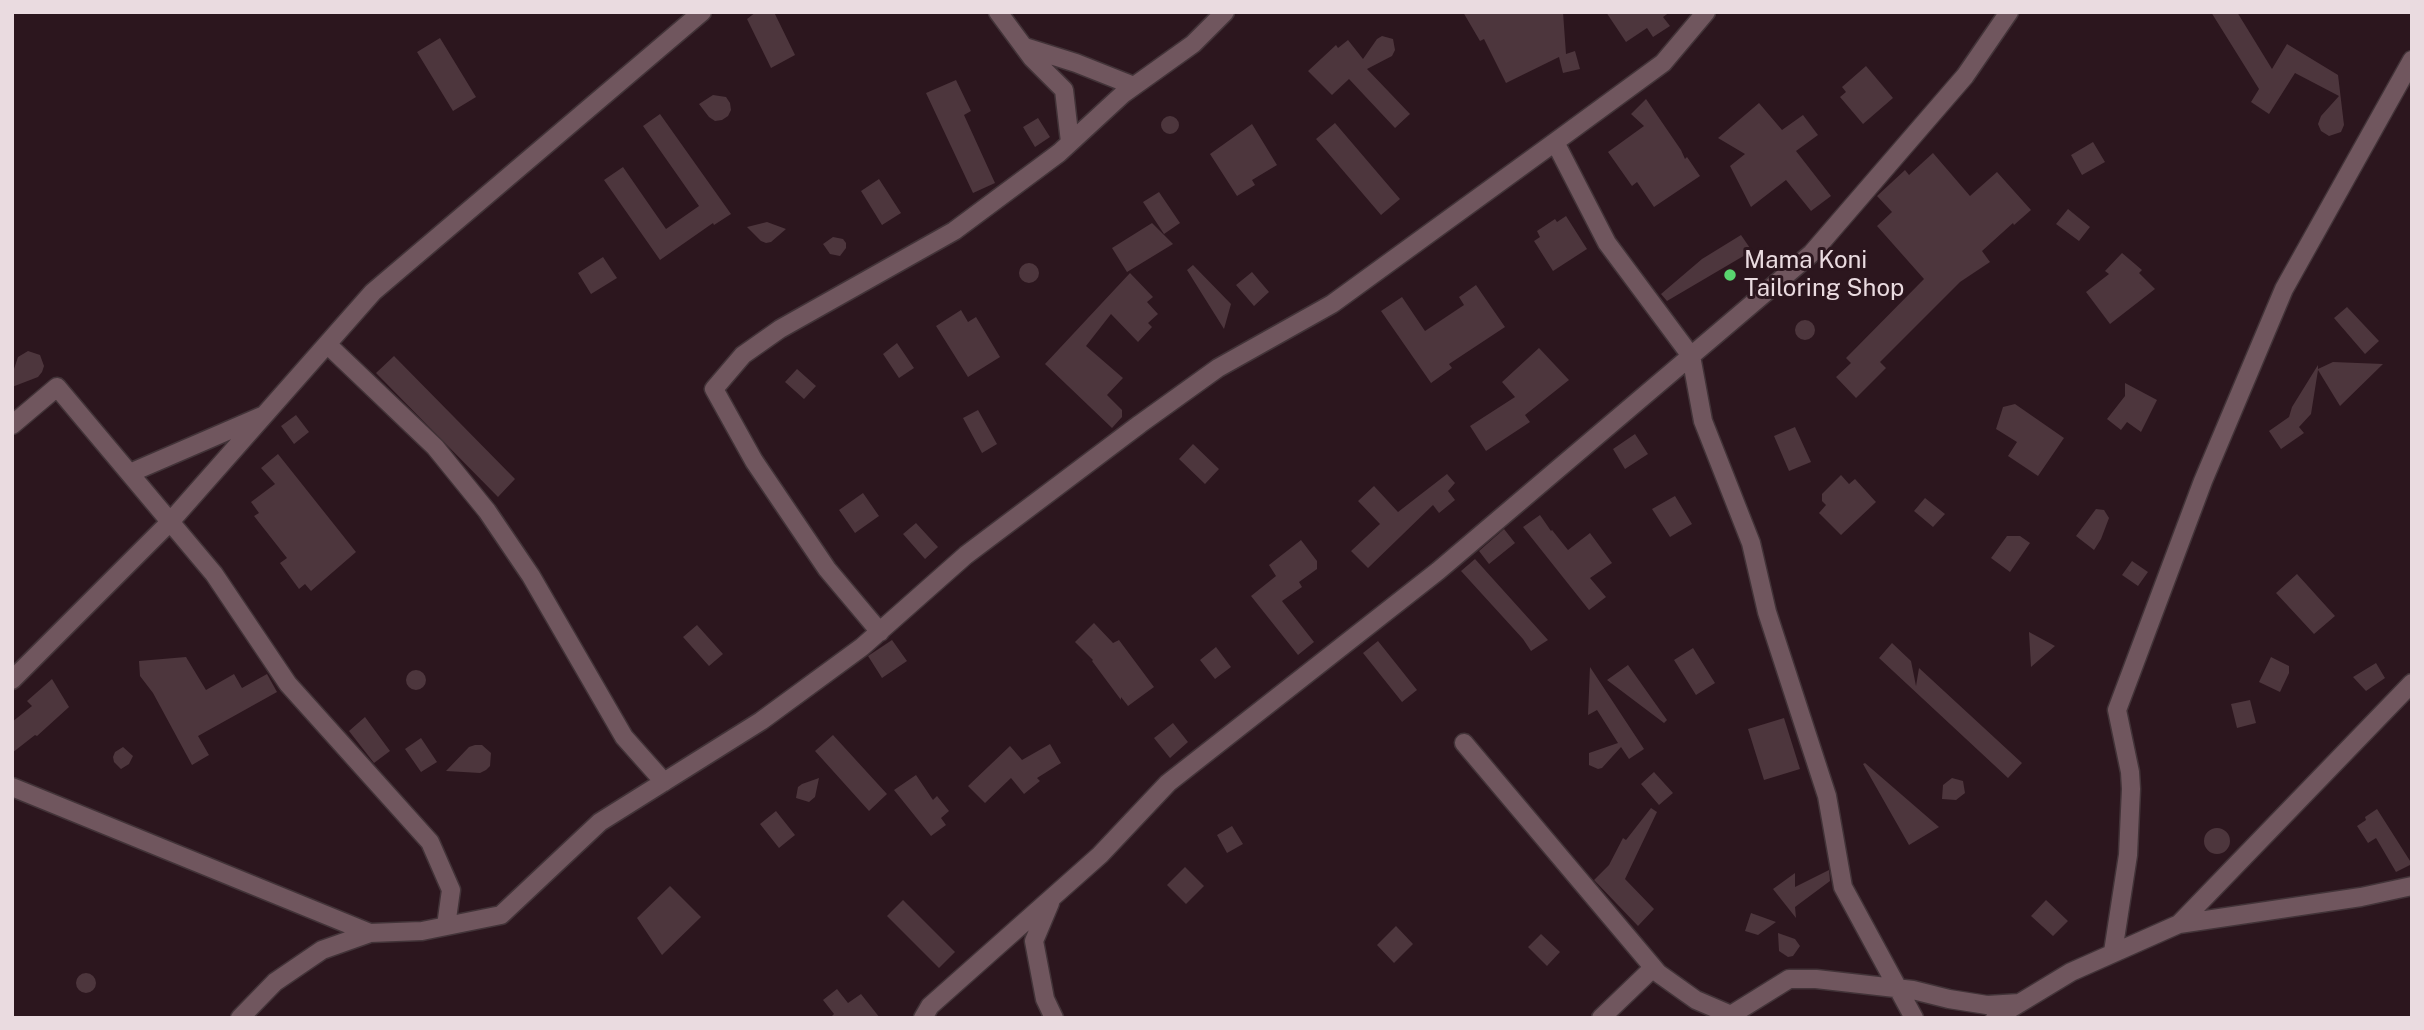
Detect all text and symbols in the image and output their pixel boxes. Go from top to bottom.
place label: Mama Koni Tailoring Shop [1744,247,1904,303]
marker: Mama Koni Tailoring Shop [1722,267,1738,283]

